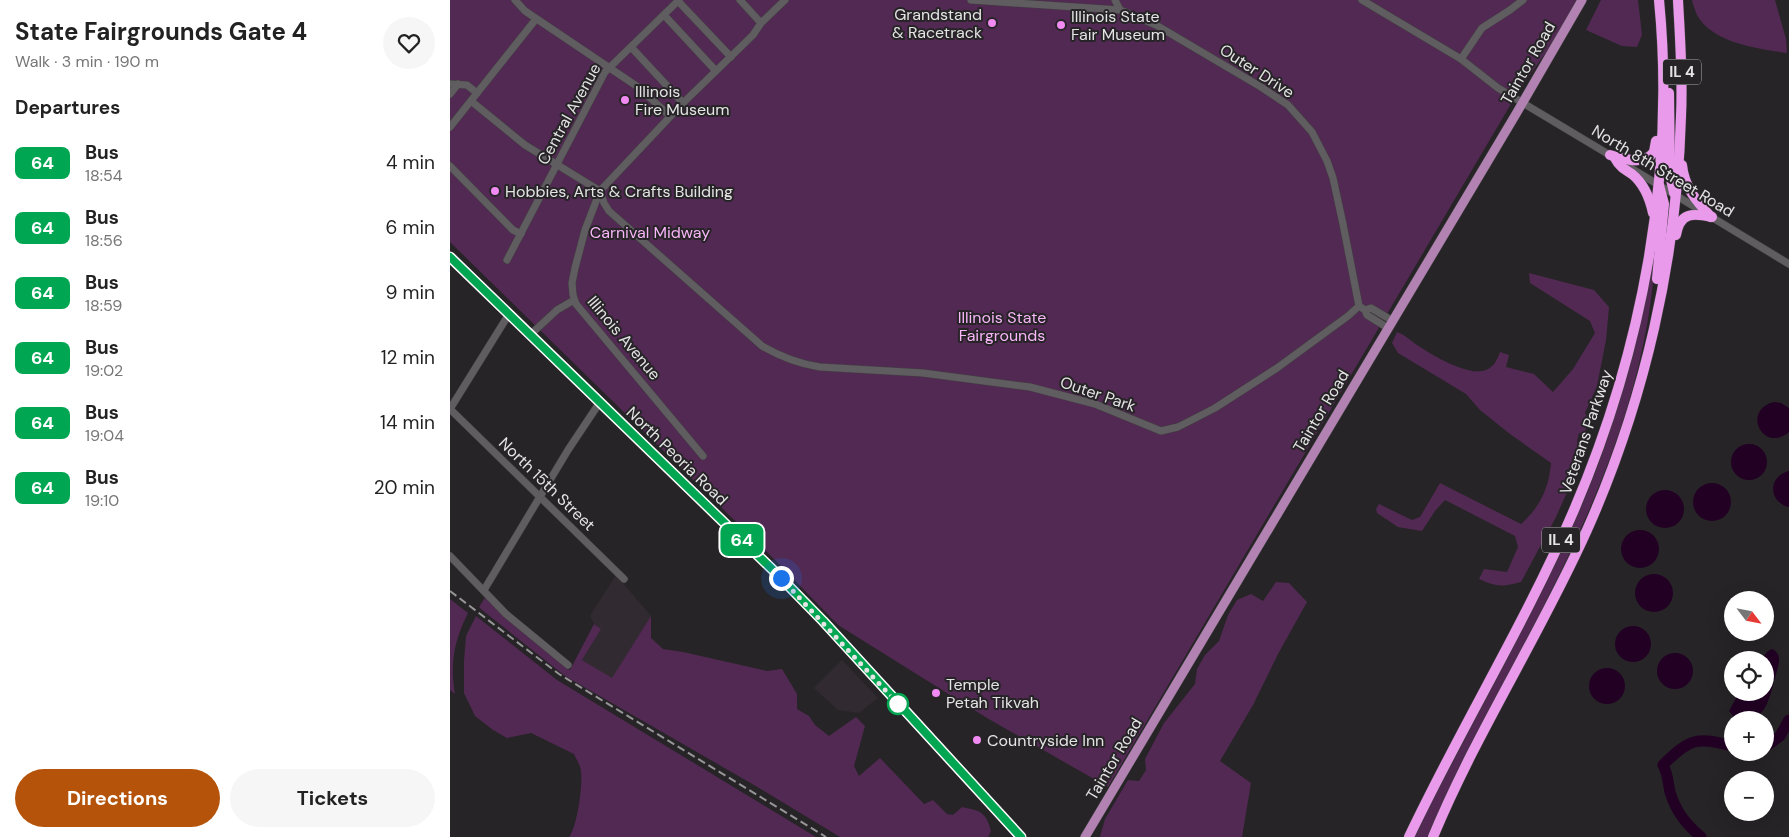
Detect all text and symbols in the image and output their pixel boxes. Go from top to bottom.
place label: Grandstand & Racetrack [892,4,982,43]
place label: Illinois State Fair Museum [1071,6,1165,45]
text: State Fairgrounds Gate 4 [15,16,307,47]
button: heart [383,17,435,69]
marker: Grandstand & Racetrack [986,17,998,29]
street label: Taintor Road [1496,18,1560,108]
marker: Illinois State Fair Museum [1055,19,1067,31]
street label: Outer Drive [1216,39,1298,103]
text: Walk · 3 min · 190 m [15,51,159,72]
street label: Central Avenue [532,60,606,168]
road number: IL 4 [1663,60,1701,84]
place label: Illinois Fire Museum [635,81,730,120]
marker: Illinois Fire Museum [619,94,631,106]
text: Departures [15,95,120,120]
street label: North 8th Street Road [1588,120,1738,222]
text: Bus [85,140,119,165]
text: 4 min [386,150,435,175]
text: 64 [31,151,54,175]
text: 18:54 [85,165,122,186]
place label: Hobbies, Arts & Crafts Building [505,181,733,202]
marker: Hobbies, Arts & Crafts Building [489,185,501,197]
text: Bus [85,205,119,230]
text: 6 min [386,215,435,240]
text: 64 [31,216,54,240]
park label: Carnival Midway [590,222,710,243]
text: 18:56 [85,230,123,251]
text: Bus [85,270,119,295]
text: 9 min [386,280,435,305]
text: 64 [31,281,54,305]
street label: Illinois Avenue [583,291,665,385]
text: 18:59 [85,295,122,316]
park label: Illinois State Fairgrounds [958,307,1046,346]
text: Bus [85,335,119,360]
text: 12 min [381,345,435,370]
text: 64 [31,346,54,370]
text: 19:02 [85,360,123,381]
street label: Taintor Road [1288,366,1354,456]
street label: Veterans Parkway [1555,367,1617,497]
street label: Outer Park [1057,371,1139,417]
text: Bus [85,400,119,425]
street label: North Peoria Road [622,402,732,510]
text: 14 min [380,410,435,435]
text: 64 [31,411,54,435]
text: 19:04 [85,425,124,446]
street label: North 15th Street [494,433,600,535]
text: Bus [85,465,119,490]
text: 20 min [374,475,435,500]
text: 64 [31,476,54,500]
text: 19:10 [85,490,119,511]
line badge: 64 [720,524,764,556]
text: 64 [730,528,754,552]
road number: IL 4 [1542,528,1580,552]
your location [769,566,794,591]
north arrow [1724,591,1774,641]
map controls [1724,591,1774,821]
button: locate [1724,651,1774,701]
place label: Temple Petah Tikvah [946,674,1039,713]
marker: Temple Petah Tikvah [930,687,942,699]
unlabelled marker [887,693,909,715]
button: + [1724,711,1774,761]
street label: Taintor Road [1081,714,1147,804]
place label: Countryside Inn [987,730,1104,751]
marker: Countryside Inn [971,734,983,746]
button: Directions [15,769,220,827]
button: Tickets [230,769,435,827]
button: − [1724,771,1774,821]

